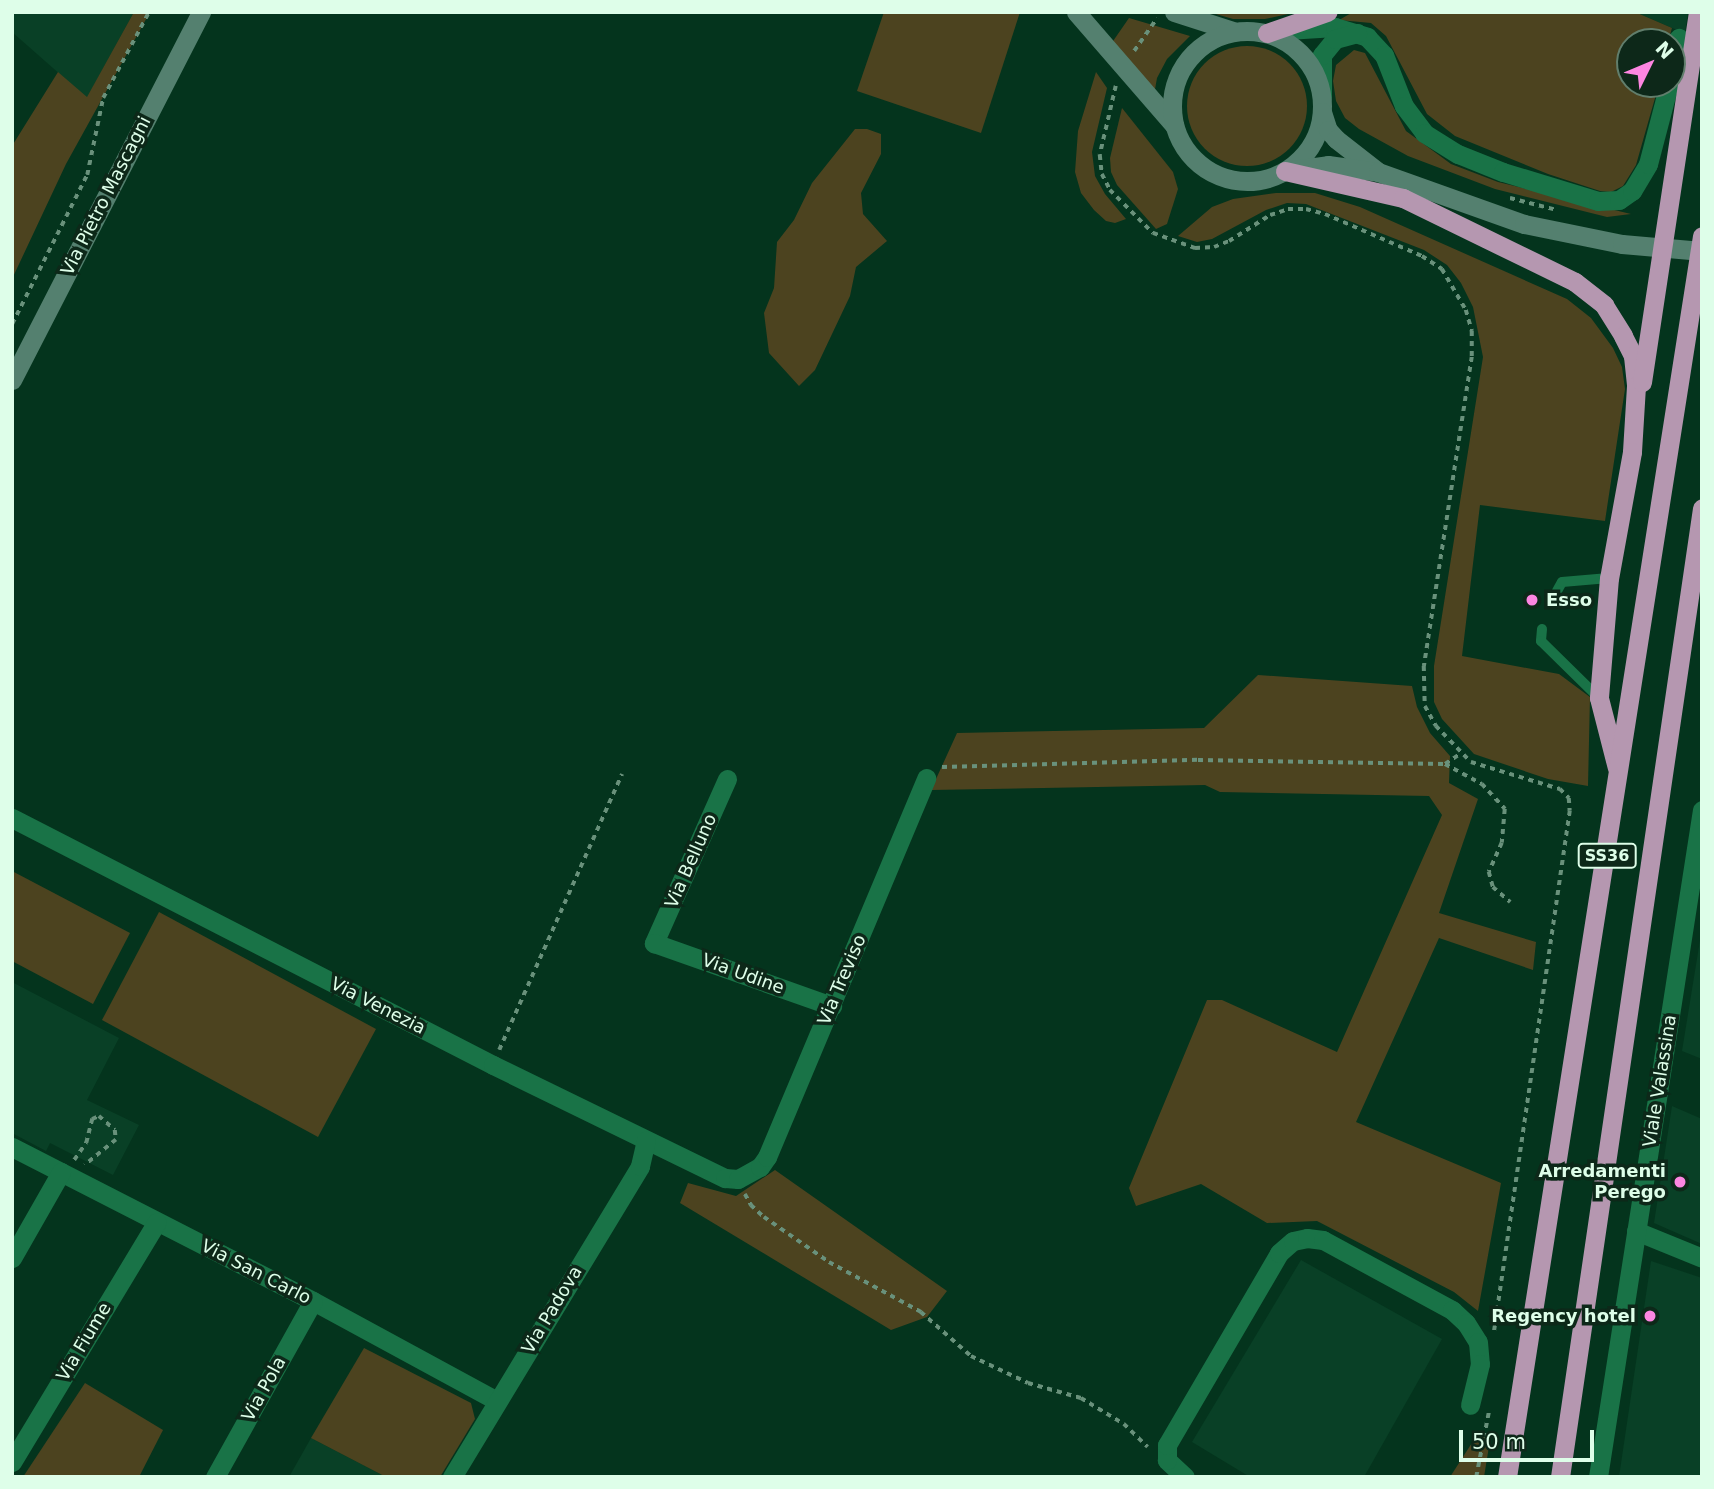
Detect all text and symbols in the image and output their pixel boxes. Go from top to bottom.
north arrow [1616,28,1686,98]
text: N [1651,37,1678,63]
street label: Via Pietro Mascagni [56,113,156,279]
place label: Esso [1546,589,1592,611]
marker: Esso [1524,592,1540,608]
street label: Via Belluno [661,811,721,911]
road number: SS36 [1577,844,1637,869]
street label: Via Treviso [813,932,871,1028]
street label: Via Udine [699,949,787,999]
street label: Via Venezia [327,973,429,1039]
street label: Viale Valassina [1639,1013,1681,1149]
place label: Arredamenti Perego [1539,1161,1666,1204]
marker: Arredamenti Perego [1672,1174,1688,1190]
street label: Via San Carlo [198,1235,314,1309]
street label: Via Padova [517,1262,587,1358]
street label: Via Fiume [52,1299,116,1385]
place label: Regency hotel [1491,1305,1636,1327]
marker: Regency hotel [1642,1308,1658,1324]
street label: Via Pola [237,1353,291,1425]
scale bar [1462,1416,1597,1460]
text: 50 m [1472,1430,1526,1454]

